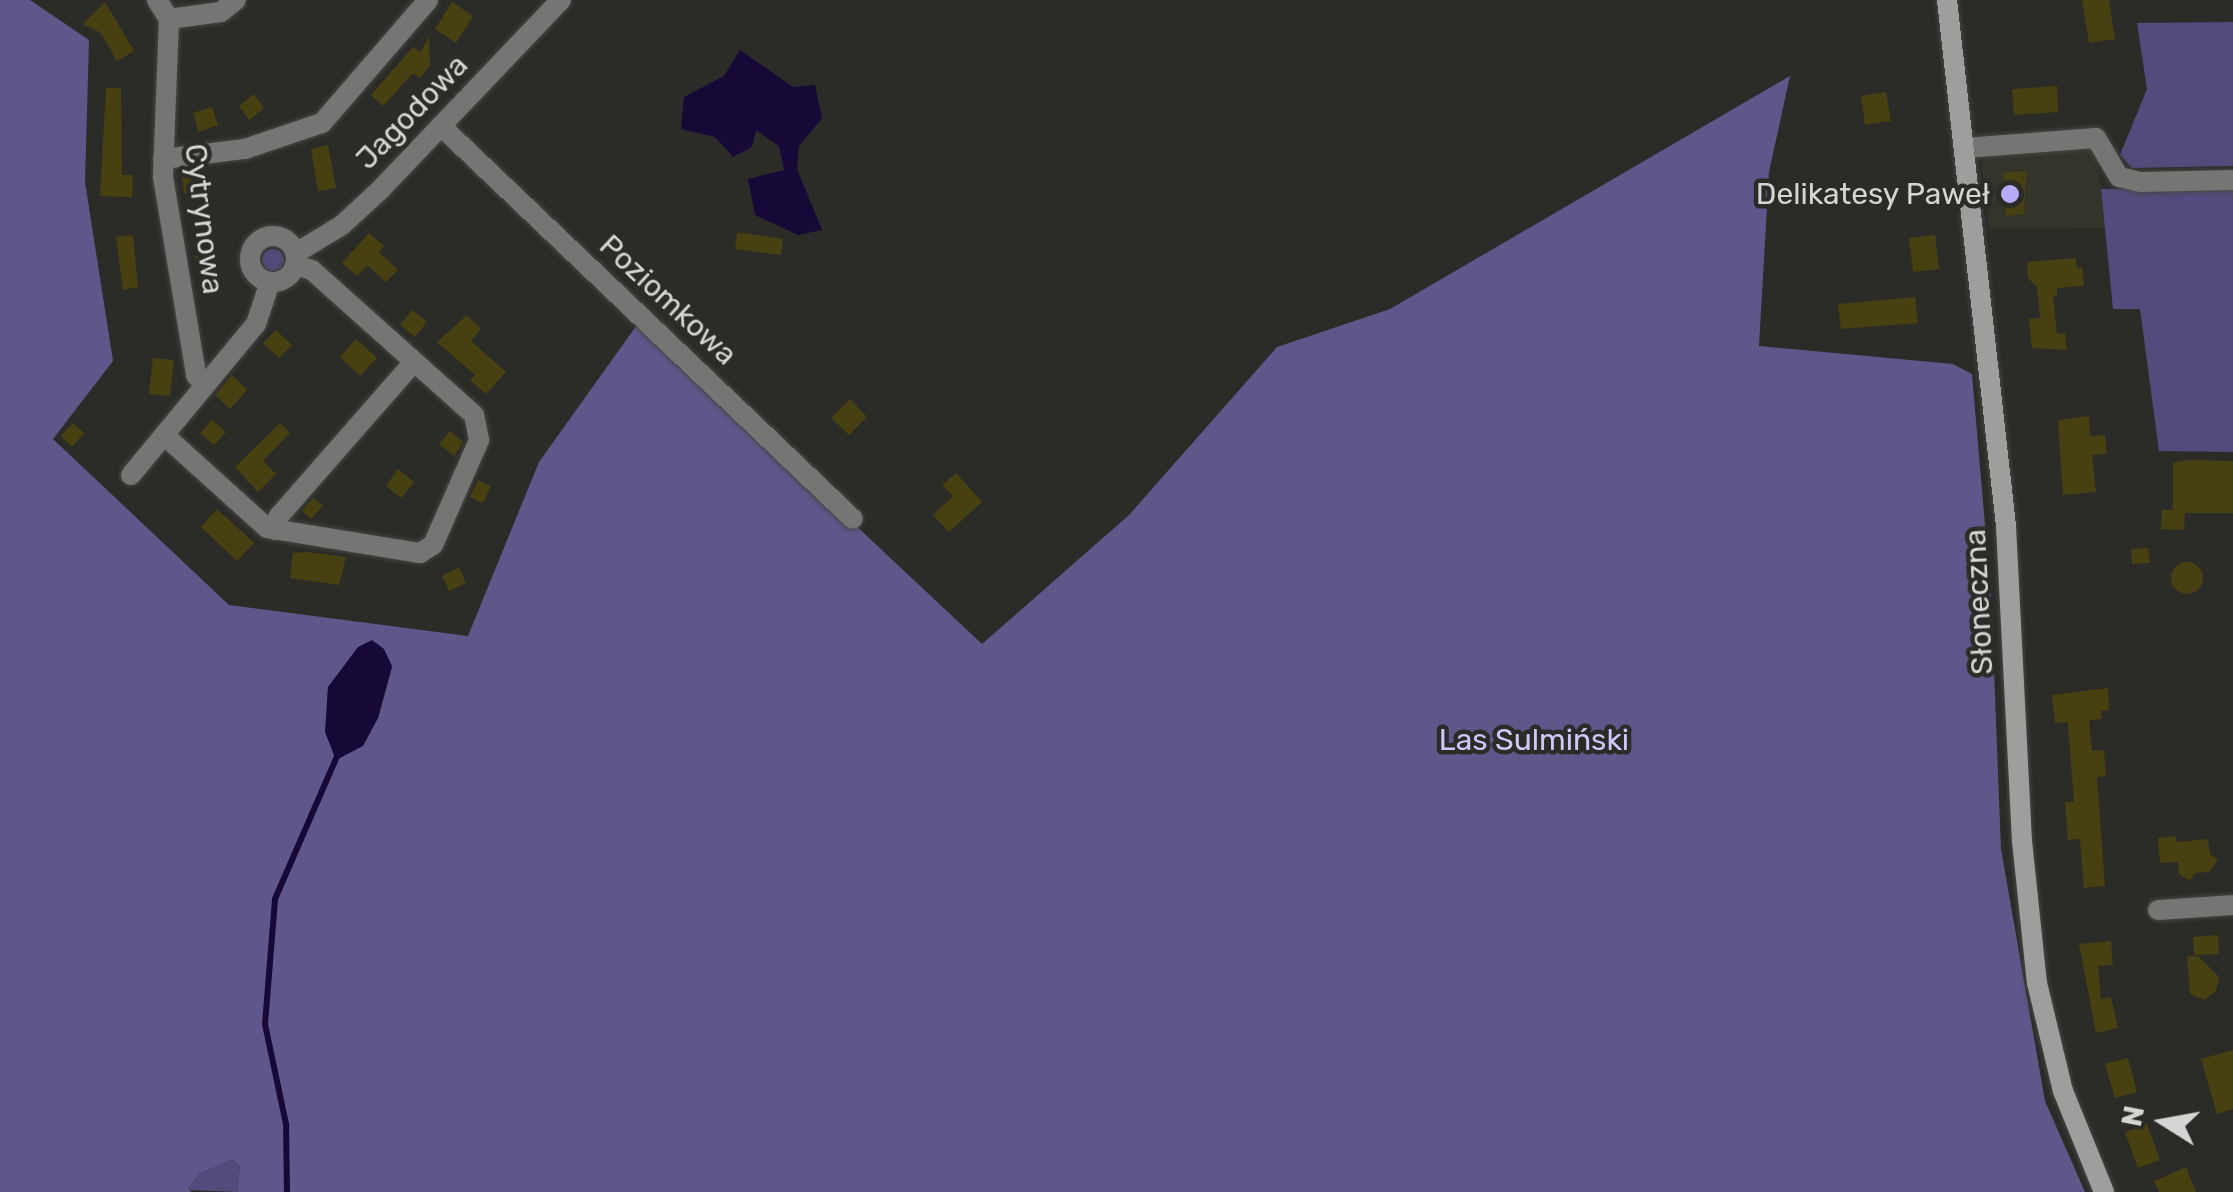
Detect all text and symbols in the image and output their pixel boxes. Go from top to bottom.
street label: Jagodowa [349,47,475,177]
street label: Cytrynowa [177,142,231,296]
place label: Delikatesy Paweł [1755,176,1990,212]
marker: Delikatesy Paweł [1999,183,2021,205]
street label: Poziomkowa [592,227,744,373]
street label: Słoneczna [1957,528,2001,676]
park label: Las Sulmiński [1439,722,1629,758]
north arrow [2113,1072,2213,1172]
text: N [2115,1103,2151,1129]

